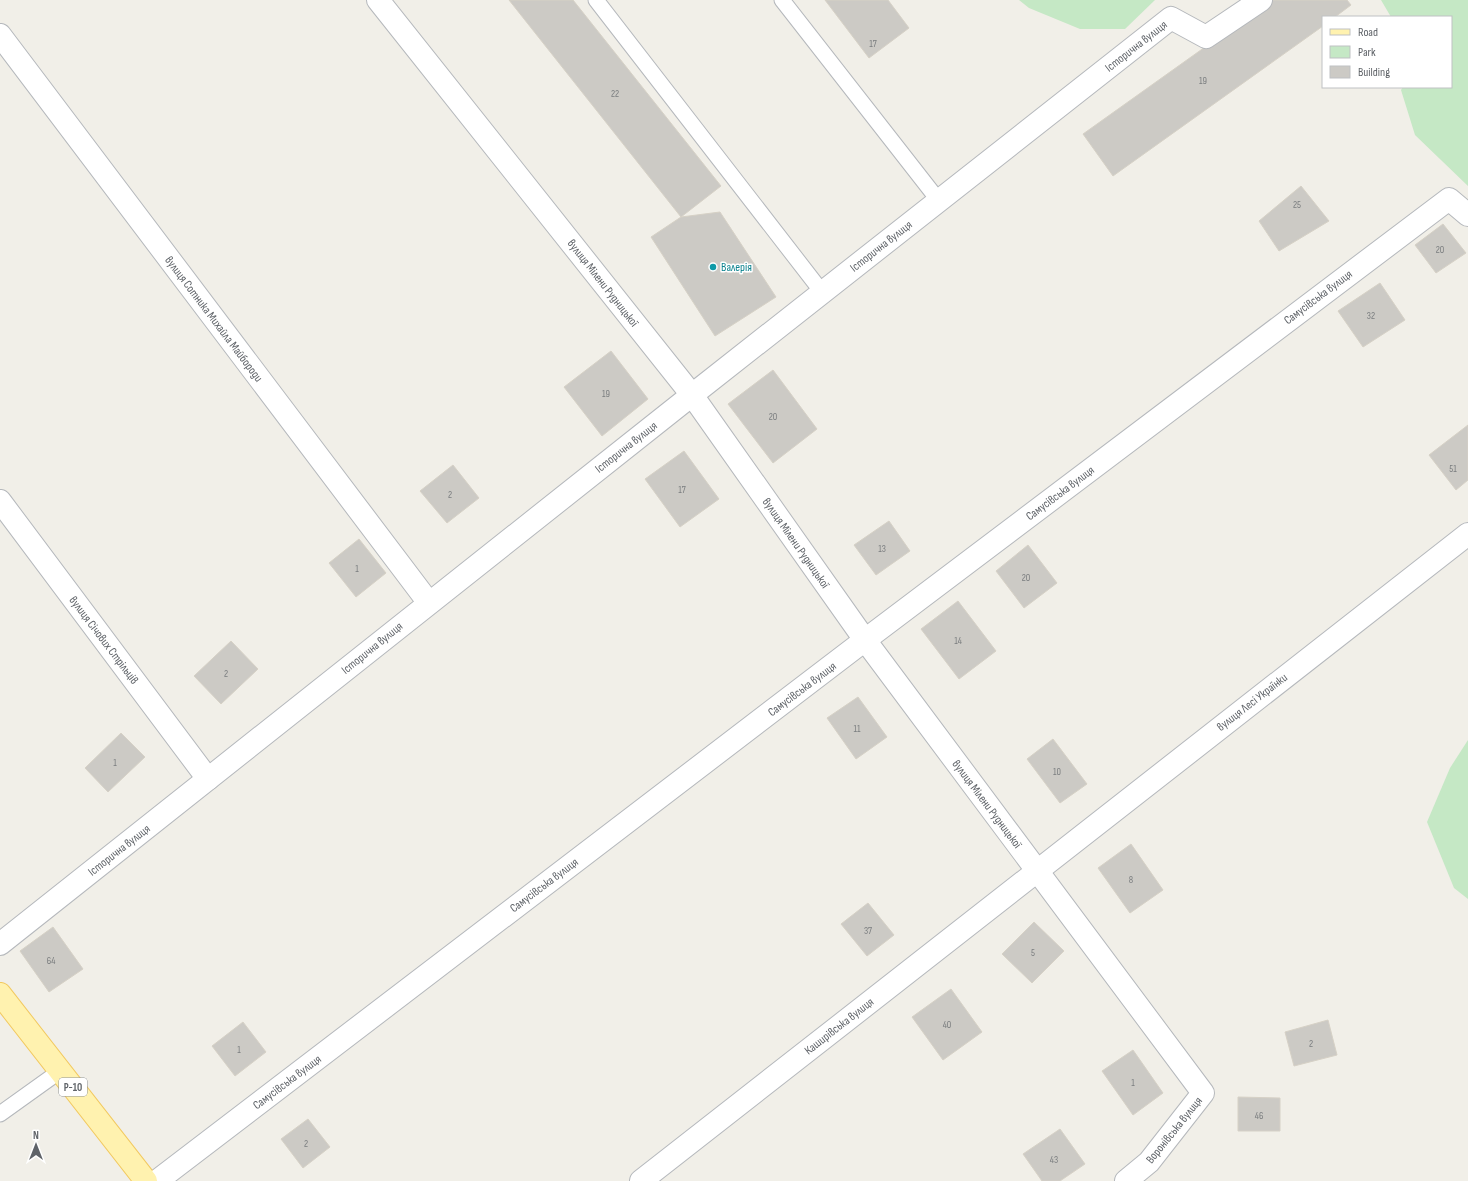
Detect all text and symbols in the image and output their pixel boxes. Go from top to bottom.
legend [1322,16,1452,88]
street label: Історична вулиця [1102,17,1171,75]
text: Road [1358,25,1378,40]
house number: 17 [869,38,877,50]
text: Park [1358,45,1376,60]
text: Building [1358,65,1390,80]
house number: 19 [1199,75,1207,87]
house number: 22 [611,88,619,100]
house number: 25 [1293,199,1301,211]
street label: Історична вулиця [847,217,916,275]
street label: вулиця Мілени Рудницької [564,237,642,331]
house number: 20 [1436,244,1444,256]
street label: вулиця Сотника Михайла Майбороди [161,253,266,385]
place label: Валерія [721,260,752,275]
marker: Валерія [708,262,718,272]
street label: Самусівська вулиця [1281,267,1356,328]
house number: 32 [1367,310,1375,322]
house number: 19 [602,388,610,400]
house number: 20 [769,411,777,423]
street label: Історична вулиця [592,418,661,476]
street label: Самусівська вулиця [1023,463,1098,524]
house number: 51 [1449,463,1457,475]
house number: 17 [678,484,686,496]
house number: 2 [448,489,452,501]
street label: вулиця Мілени Рудницької [759,495,833,592]
house number: 13 [878,543,886,555]
house number: 1 [355,563,359,575]
house number: 20 [1022,572,1030,584]
street label: вулиця Січових Стрільців [66,593,142,687]
street label: Історична вулиця [339,619,406,678]
house number: 14 [954,635,962,647]
street label: Самусівська вулиця [765,659,840,720]
house number: 2 [224,668,228,680]
street label: вулиця Лесі Українки [1214,670,1291,735]
house number: 11 [854,723,861,735]
house number: 1 [113,757,117,769]
street label: вулиця Мілени Рудницької [948,757,1025,852]
house number: 10 [1053,766,1061,778]
street label: Історична вулиця [85,821,154,879]
street label: Самусівська вулиця [507,855,582,916]
house number: 8 [1129,874,1133,886]
house number: 37 [864,925,872,937]
house number: 5 [1031,947,1035,959]
house number: 64 [47,955,55,967]
street label: Каширівська вулиця [802,994,877,1058]
house number: 40 [943,1019,951,1031]
house number: 2 [1309,1038,1313,1050]
house number: 1 [237,1044,241,1056]
street label: Самусівська вулиця [250,1052,325,1113]
house number: 1 [1131,1077,1135,1089]
road number: Р-10 [59,1078,87,1096]
street label: Воронівська вулиця [1143,1094,1206,1167]
house number: 46 [1255,1110,1263,1122]
north arrow [16,1125,56,1165]
text: N [33,1129,39,1142]
house number: 2 [304,1138,308,1150]
house number: 43 [1050,1154,1058,1166]

